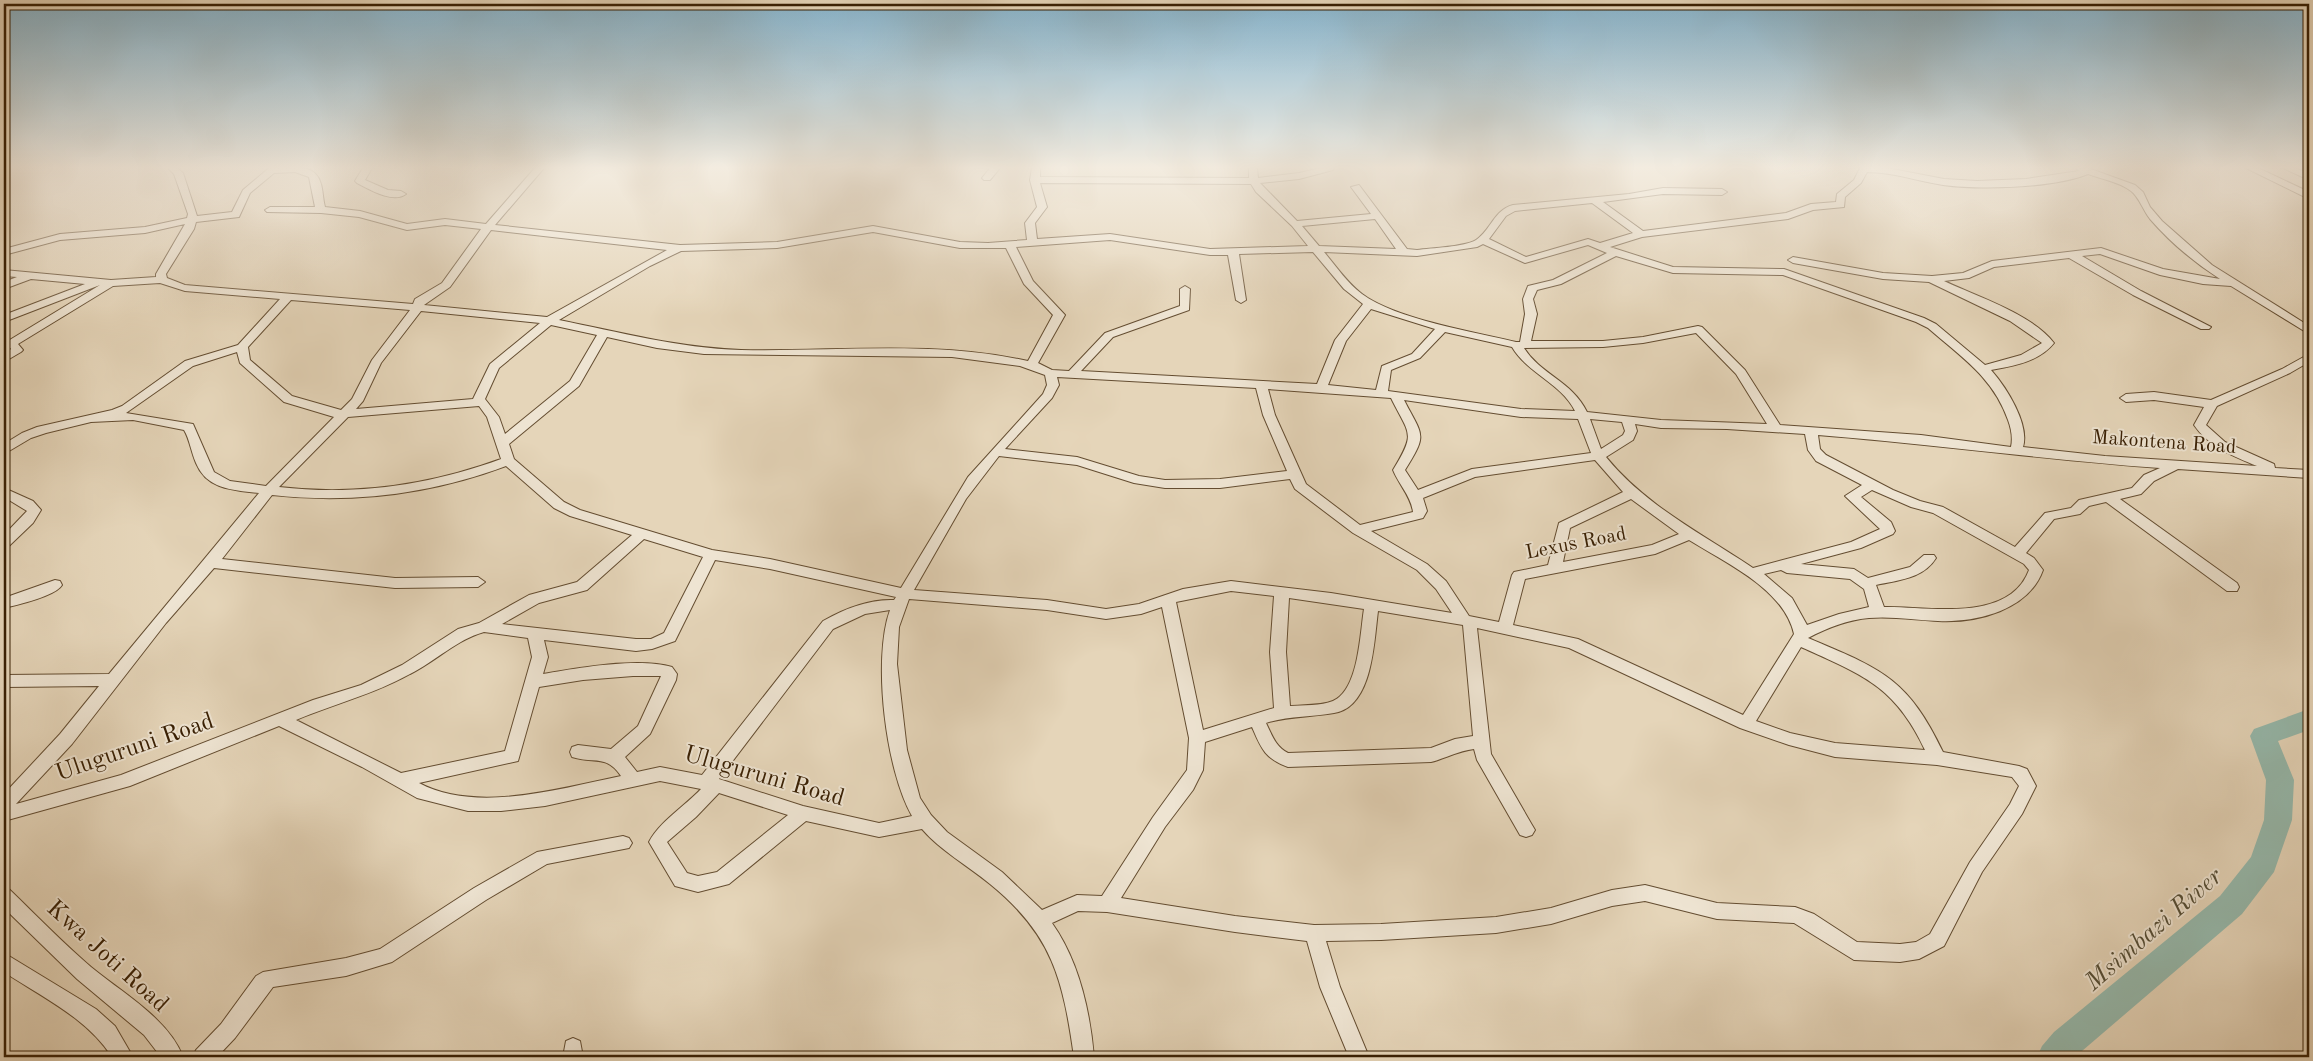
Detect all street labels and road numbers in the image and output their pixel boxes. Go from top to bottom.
street label: Makontena Road [2091,428,2237,458]
street label: Lexus Road [1524,524,1628,564]
street label: Uluguruni Road [53,710,217,786]
street label: Uluguruni Road [681,743,847,811]
street label: Kwa Joti Road [42,896,172,1018]

